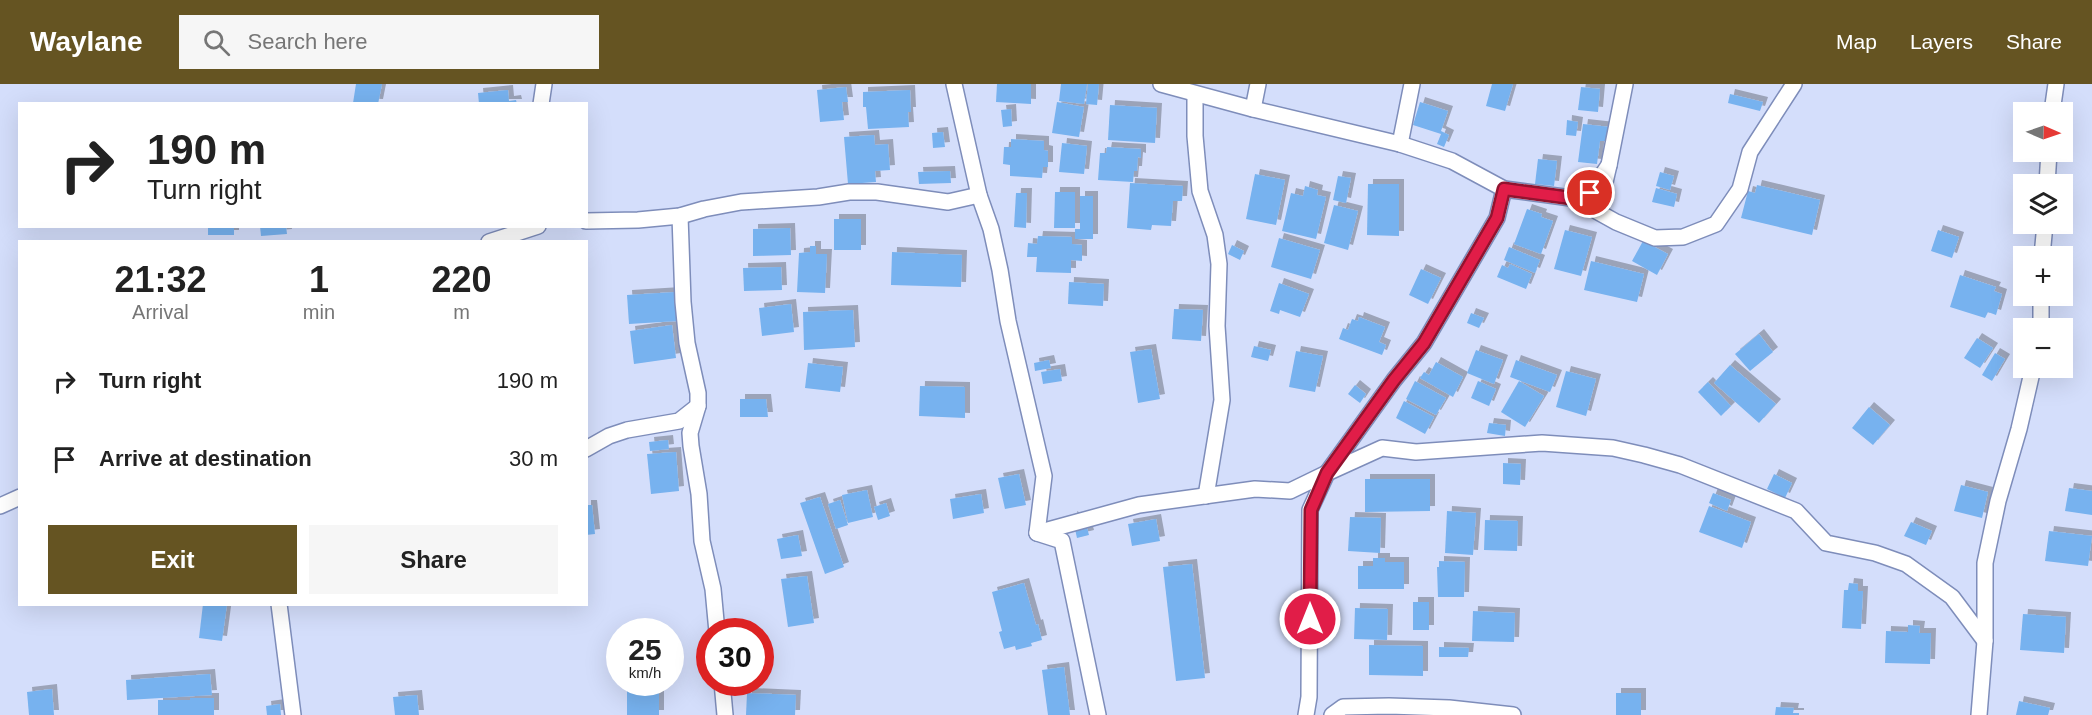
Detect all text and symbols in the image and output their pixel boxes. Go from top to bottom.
search box [179,15,599,69]
text: Waylane [30,26,143,57]
icon: search [200,26,233,59]
text: Search here [248,29,367,54]
text: Map [1836,30,1877,53]
text: Layers [1910,30,1973,53]
text: Share [2006,30,2062,53]
north arrow [2013,102,2073,162]
map controls [2013,102,2073,378]
icon: right [48,126,126,204]
text: 190 m [147,126,266,173]
pin [1564,167,1615,218]
button: layers [2013,174,2073,234]
text: Turn right [147,175,262,205]
icon: arrive [1573,176,1606,209]
button: + [2013,246,2073,306]
text: 21:32 [114,259,206,300]
text: 1 [309,259,329,300]
text: 220 [431,259,492,300]
text: Arrival [132,301,189,323]
text: min [303,301,335,323]
text: m [453,301,470,323]
button: − [2013,318,2073,378]
icon: right [48,365,81,398]
text: Turn right [99,368,201,393]
text: 190 m [497,368,558,393]
icon: arrive [48,443,81,476]
text: Arrive at destination [99,446,312,471]
text: 30 m [509,446,558,471]
button: Exit [48,525,297,594]
button: Share [309,525,558,594]
position arrow [1278,587,1342,651]
speed limit sign: 30 [696,618,774,696]
text: 25 [628,633,662,666]
text: km/h [629,664,661,681]

